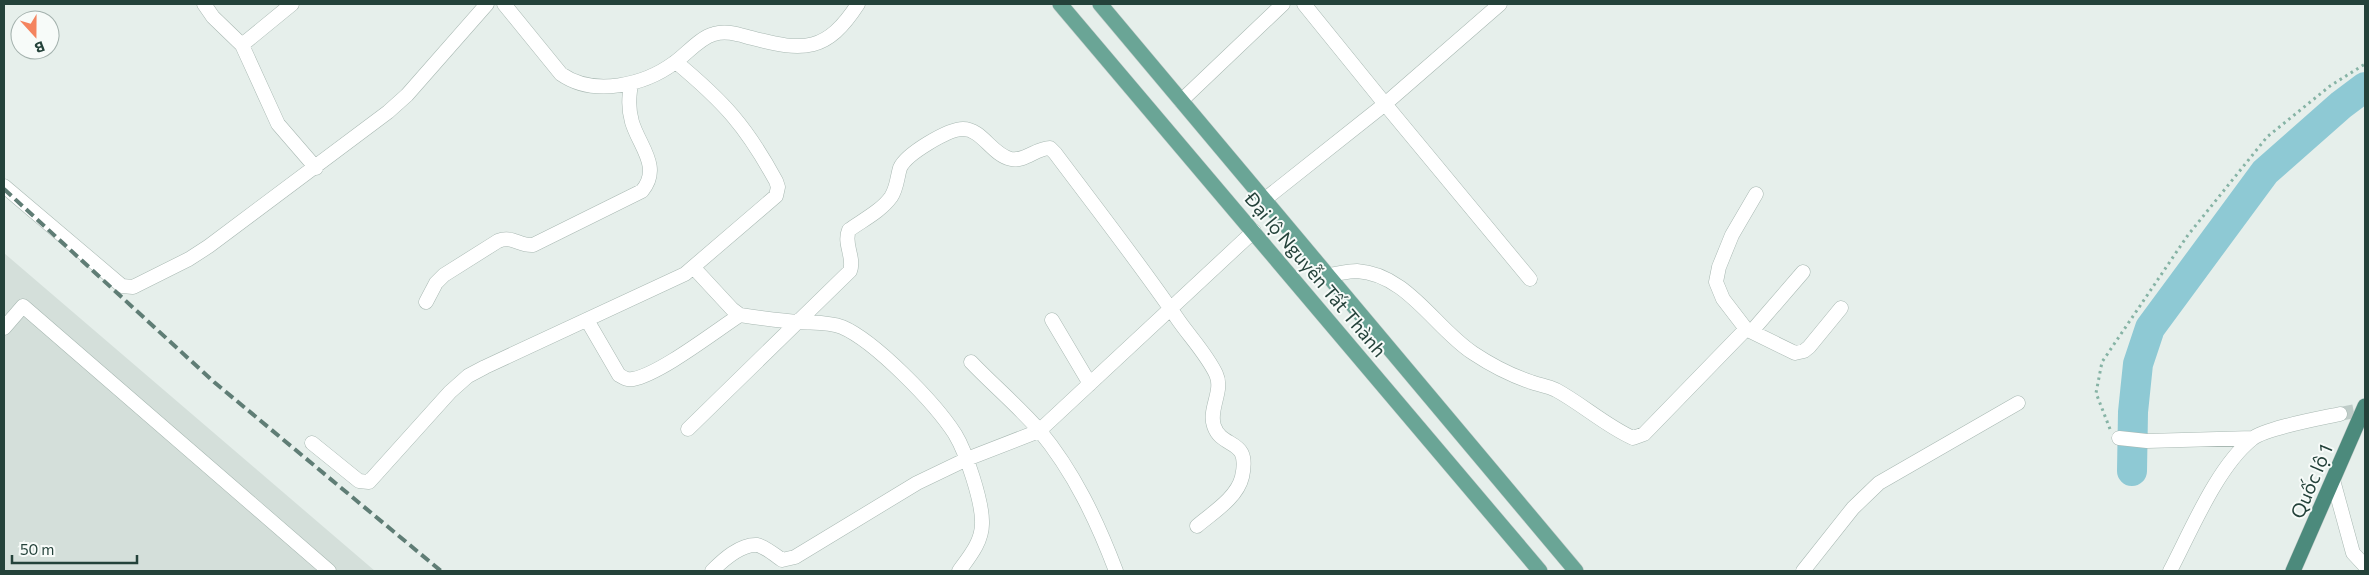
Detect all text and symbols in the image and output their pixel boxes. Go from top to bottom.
north arrow [10,10,60,60]
text: B [32,38,47,57]
street label: Đại lộ Nguyễn Tất Thành [1240,186,1392,361]
street label: Quốc lộ 1 [2285,440,2337,522]
scale bar [12,532,138,564]
text: 50 m [20,540,54,558]

